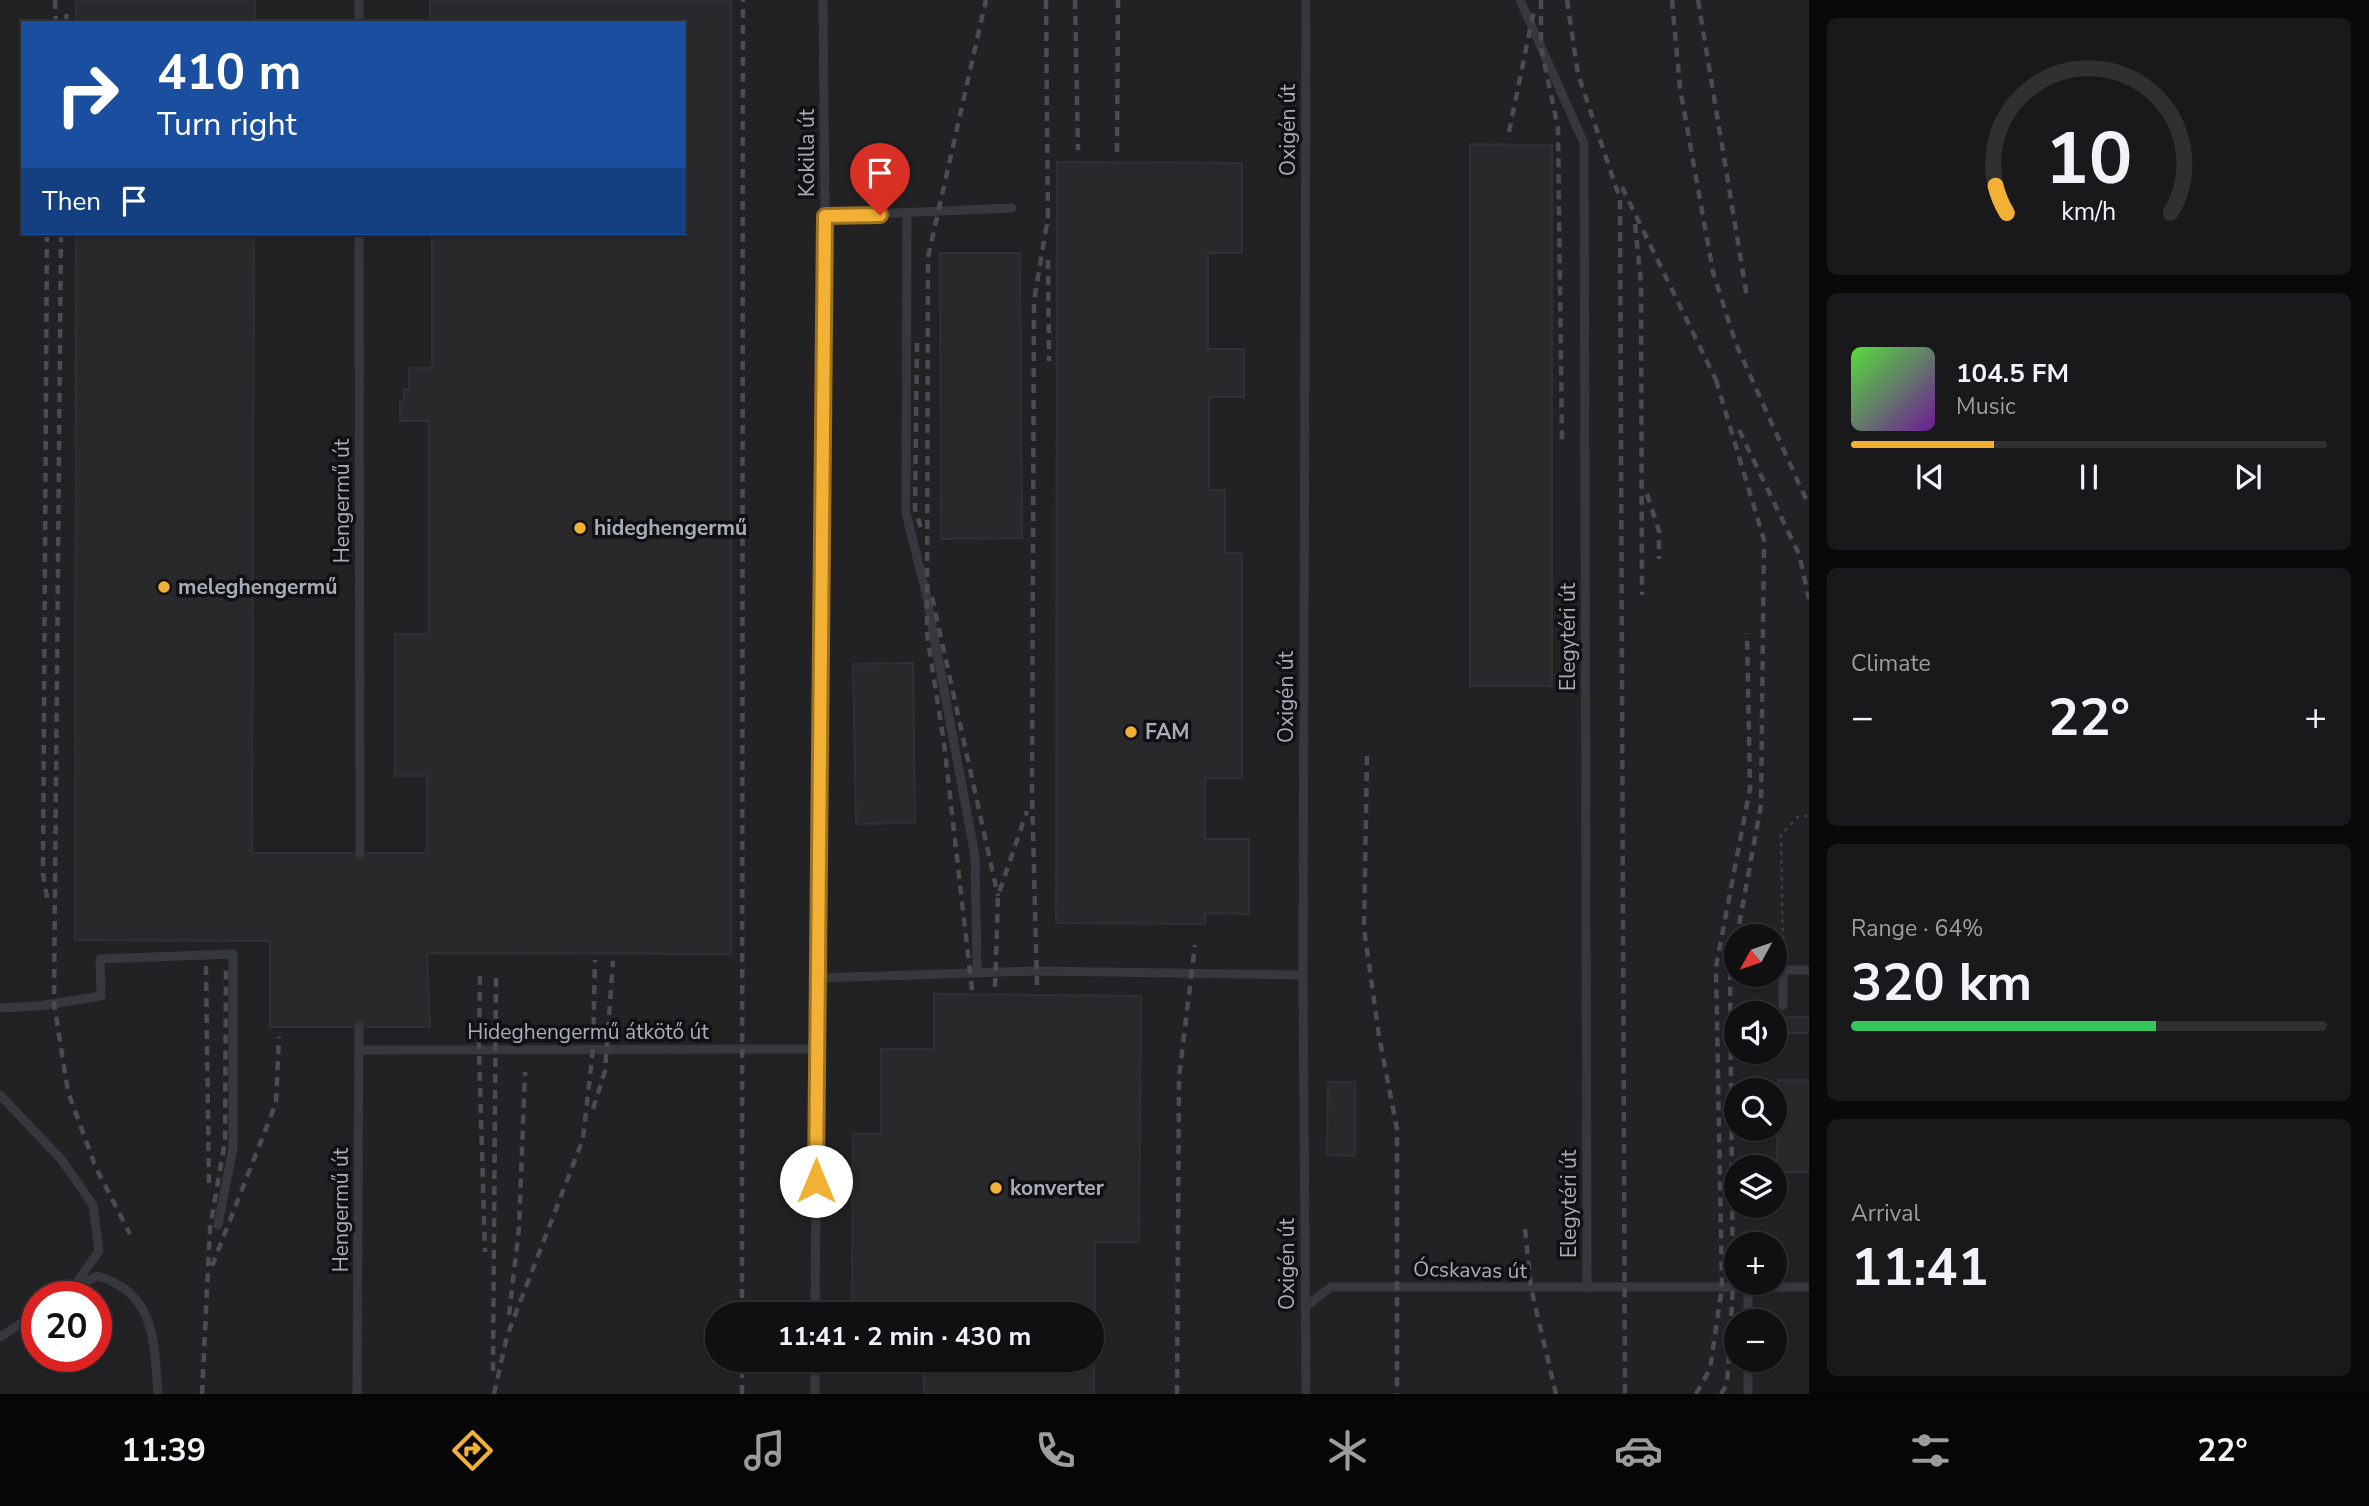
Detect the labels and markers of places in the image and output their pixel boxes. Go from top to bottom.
pin [850,143,910,215]
place label: hideghengermű [594,514,747,542]
marker: hideghengermű [572,520,588,536]
place label: meleghengermű [178,573,337,601]
marker: meleghengermű [156,579,172,595]
place label: FAM [1145,718,1190,746]
marker: FAM [1123,724,1139,740]
place label: konverter [1010,1174,1105,1202]
marker: konverter [988,1180,1004,1196]

